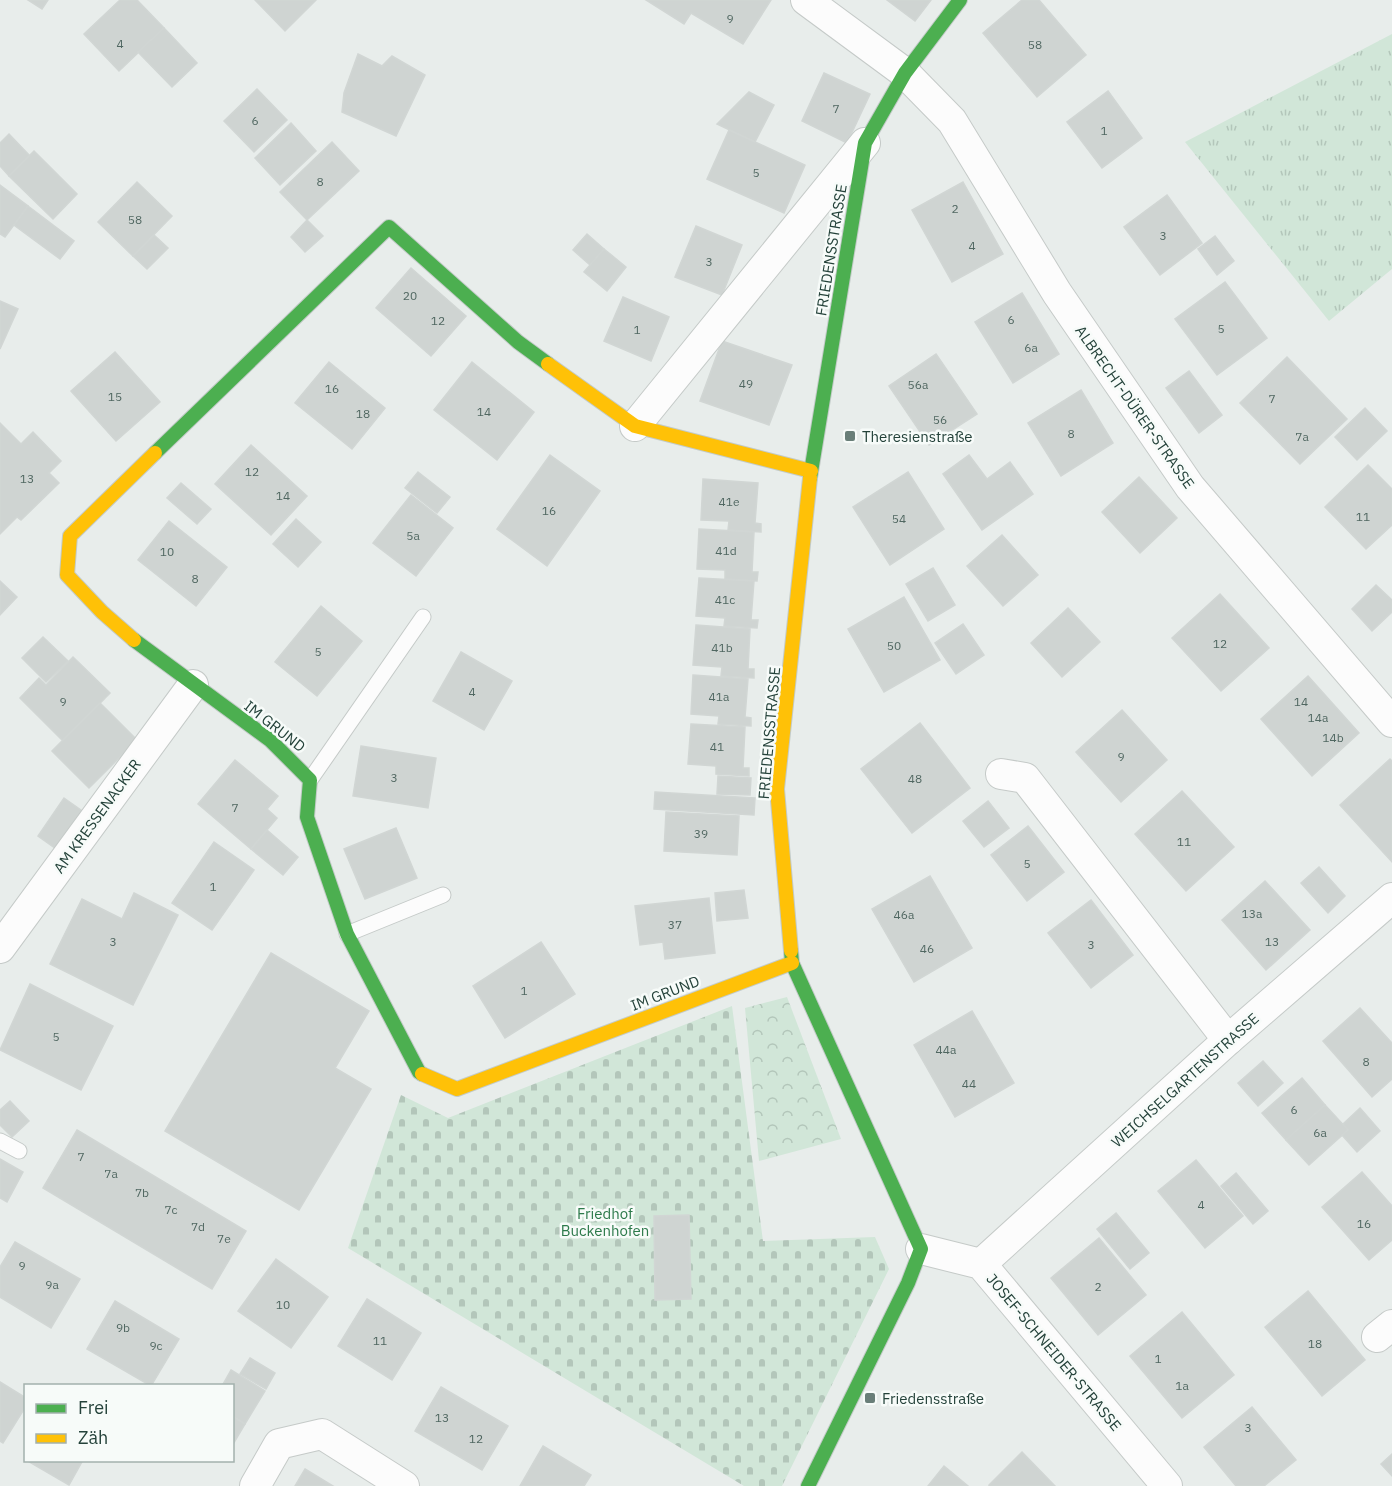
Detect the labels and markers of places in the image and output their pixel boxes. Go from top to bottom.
place label: Theresienstraße [862,427,973,446]
marker: Theresienstraße [843,429,857,443]
place label: Friedensstraße [882,1389,984,1408]
marker: Friedensstraße [863,1391,877,1405]

